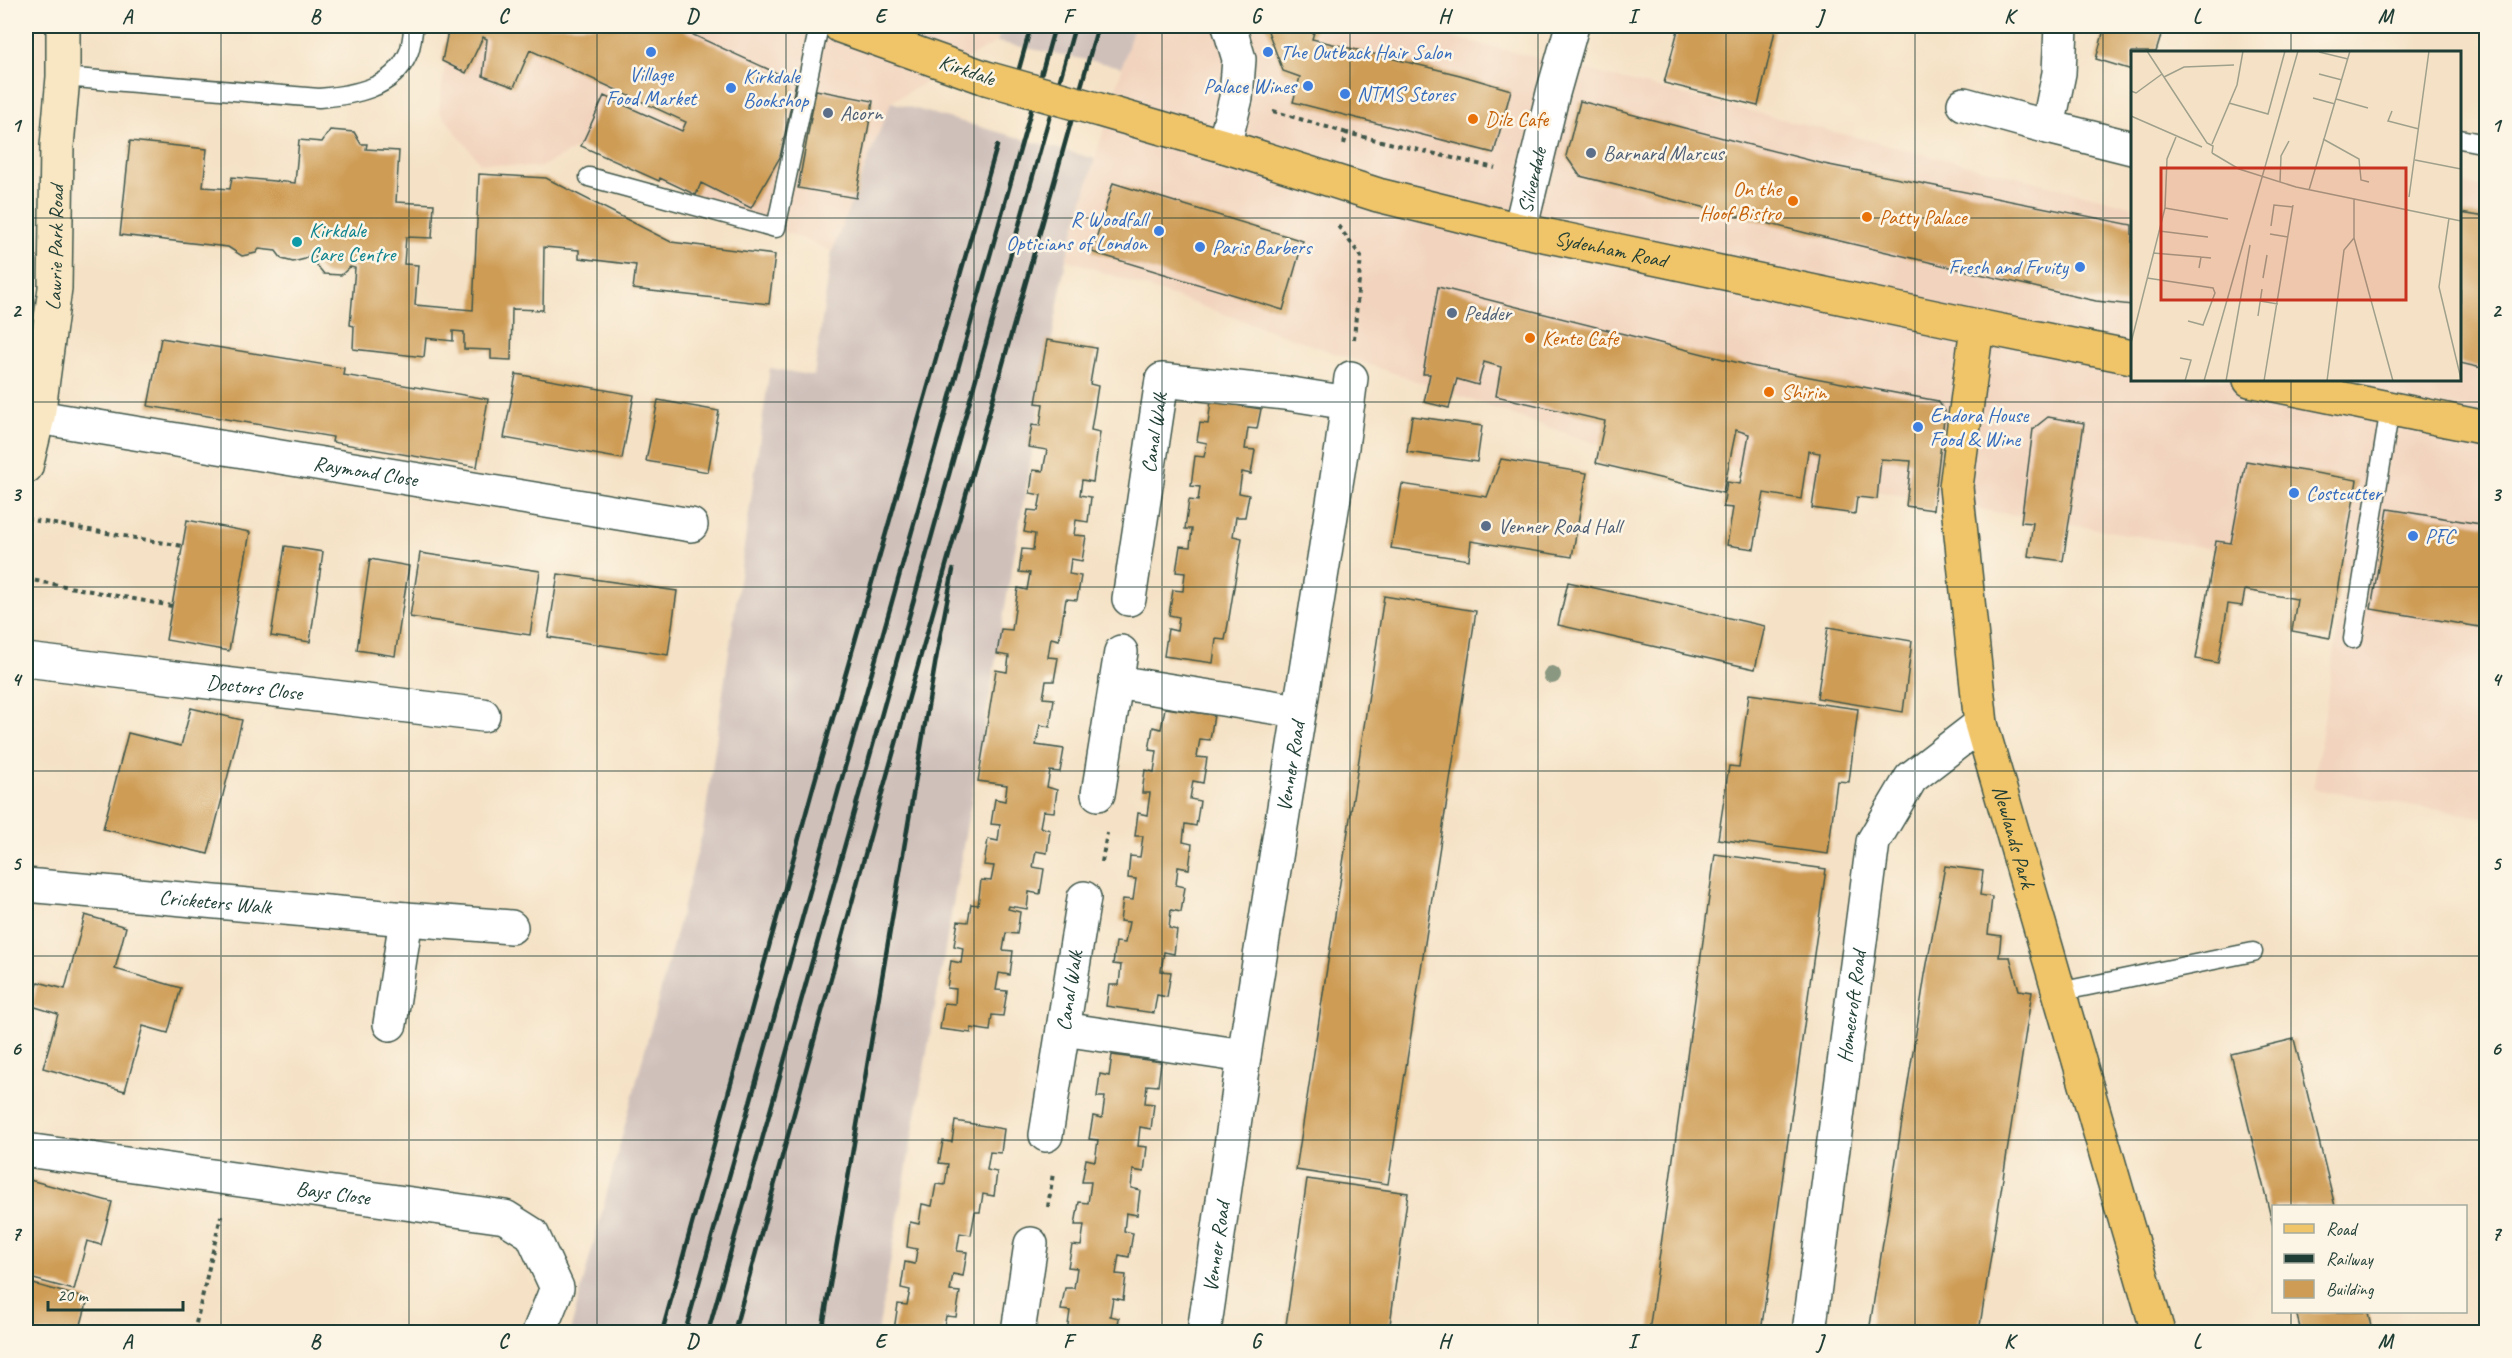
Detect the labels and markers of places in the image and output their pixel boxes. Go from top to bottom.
place label: The Outback Hair Salon [1280,39,1452,65]
marker: Village Food Market [644,45,658,59]
marker: The Outback Hair Salon [1261,45,1275,59]
place label: Village Food Market [606,61,698,111]
place label: Kirkdale Bookshop [743,63,810,113]
place label: Palace Wines [1204,73,1298,99]
marker: Palace Wines [1301,79,1315,93]
marker: Kirkdale Bookshop [724,81,738,95]
place label: NTMS Stores [1357,81,1457,107]
marker: NTMS Stores [1338,87,1352,101]
place label: Acorn [840,100,884,126]
marker: Acorn [821,106,835,120]
place label: Dilz Cafe [1485,106,1549,132]
marker: Dilz Cafe [1466,112,1480,126]
place label: Barnard Marcus [1603,140,1725,166]
marker: Barnard Marcus [1584,146,1598,160]
place label: On the Hoof Bistro [1699,176,1783,226]
marker: On the Hoof Bistro [1786,194,1800,208]
place label: Patty Palace [1879,204,1969,230]
place label: R Woodfall Opticians of London [1006,206,1150,256]
marker: Patty Palace [1860,210,1874,224]
place label: Kirkdale Care Centre [309,217,397,267]
marker: R Woodfall Opticians of London [1152,224,1166,238]
place label: Paris Barbers [1212,234,1313,260]
marker: Kirkdale Care Centre [290,235,304,249]
marker: Paris Barbers [1193,240,1207,254]
place label: Fresh and Fruity [1948,254,2070,280]
marker: Fresh and Fruity [2073,260,2087,274]
place label: Pedder [1464,300,1512,326]
marker: Pedder [1445,306,1459,320]
place label: Kente Cafe [1542,325,1621,351]
marker: Kente Cafe [1523,331,1537,345]
place label: Shirin [1781,379,1828,405]
marker: Shirin [1762,385,1776,399]
place label: Endora House Food & Wine [1930,402,2029,452]
marker: Endora House Food & Wine [1911,420,1925,434]
place label: Costcutter [2306,480,2383,506]
marker: Costcutter [2287,486,2301,500]
place label: Venner Road Hall [1498,513,1625,539]
marker: Venner Road Hall [1479,519,1493,533]
place label: PFC [2425,523,2458,549]
marker: PFC [2406,529,2420,543]

